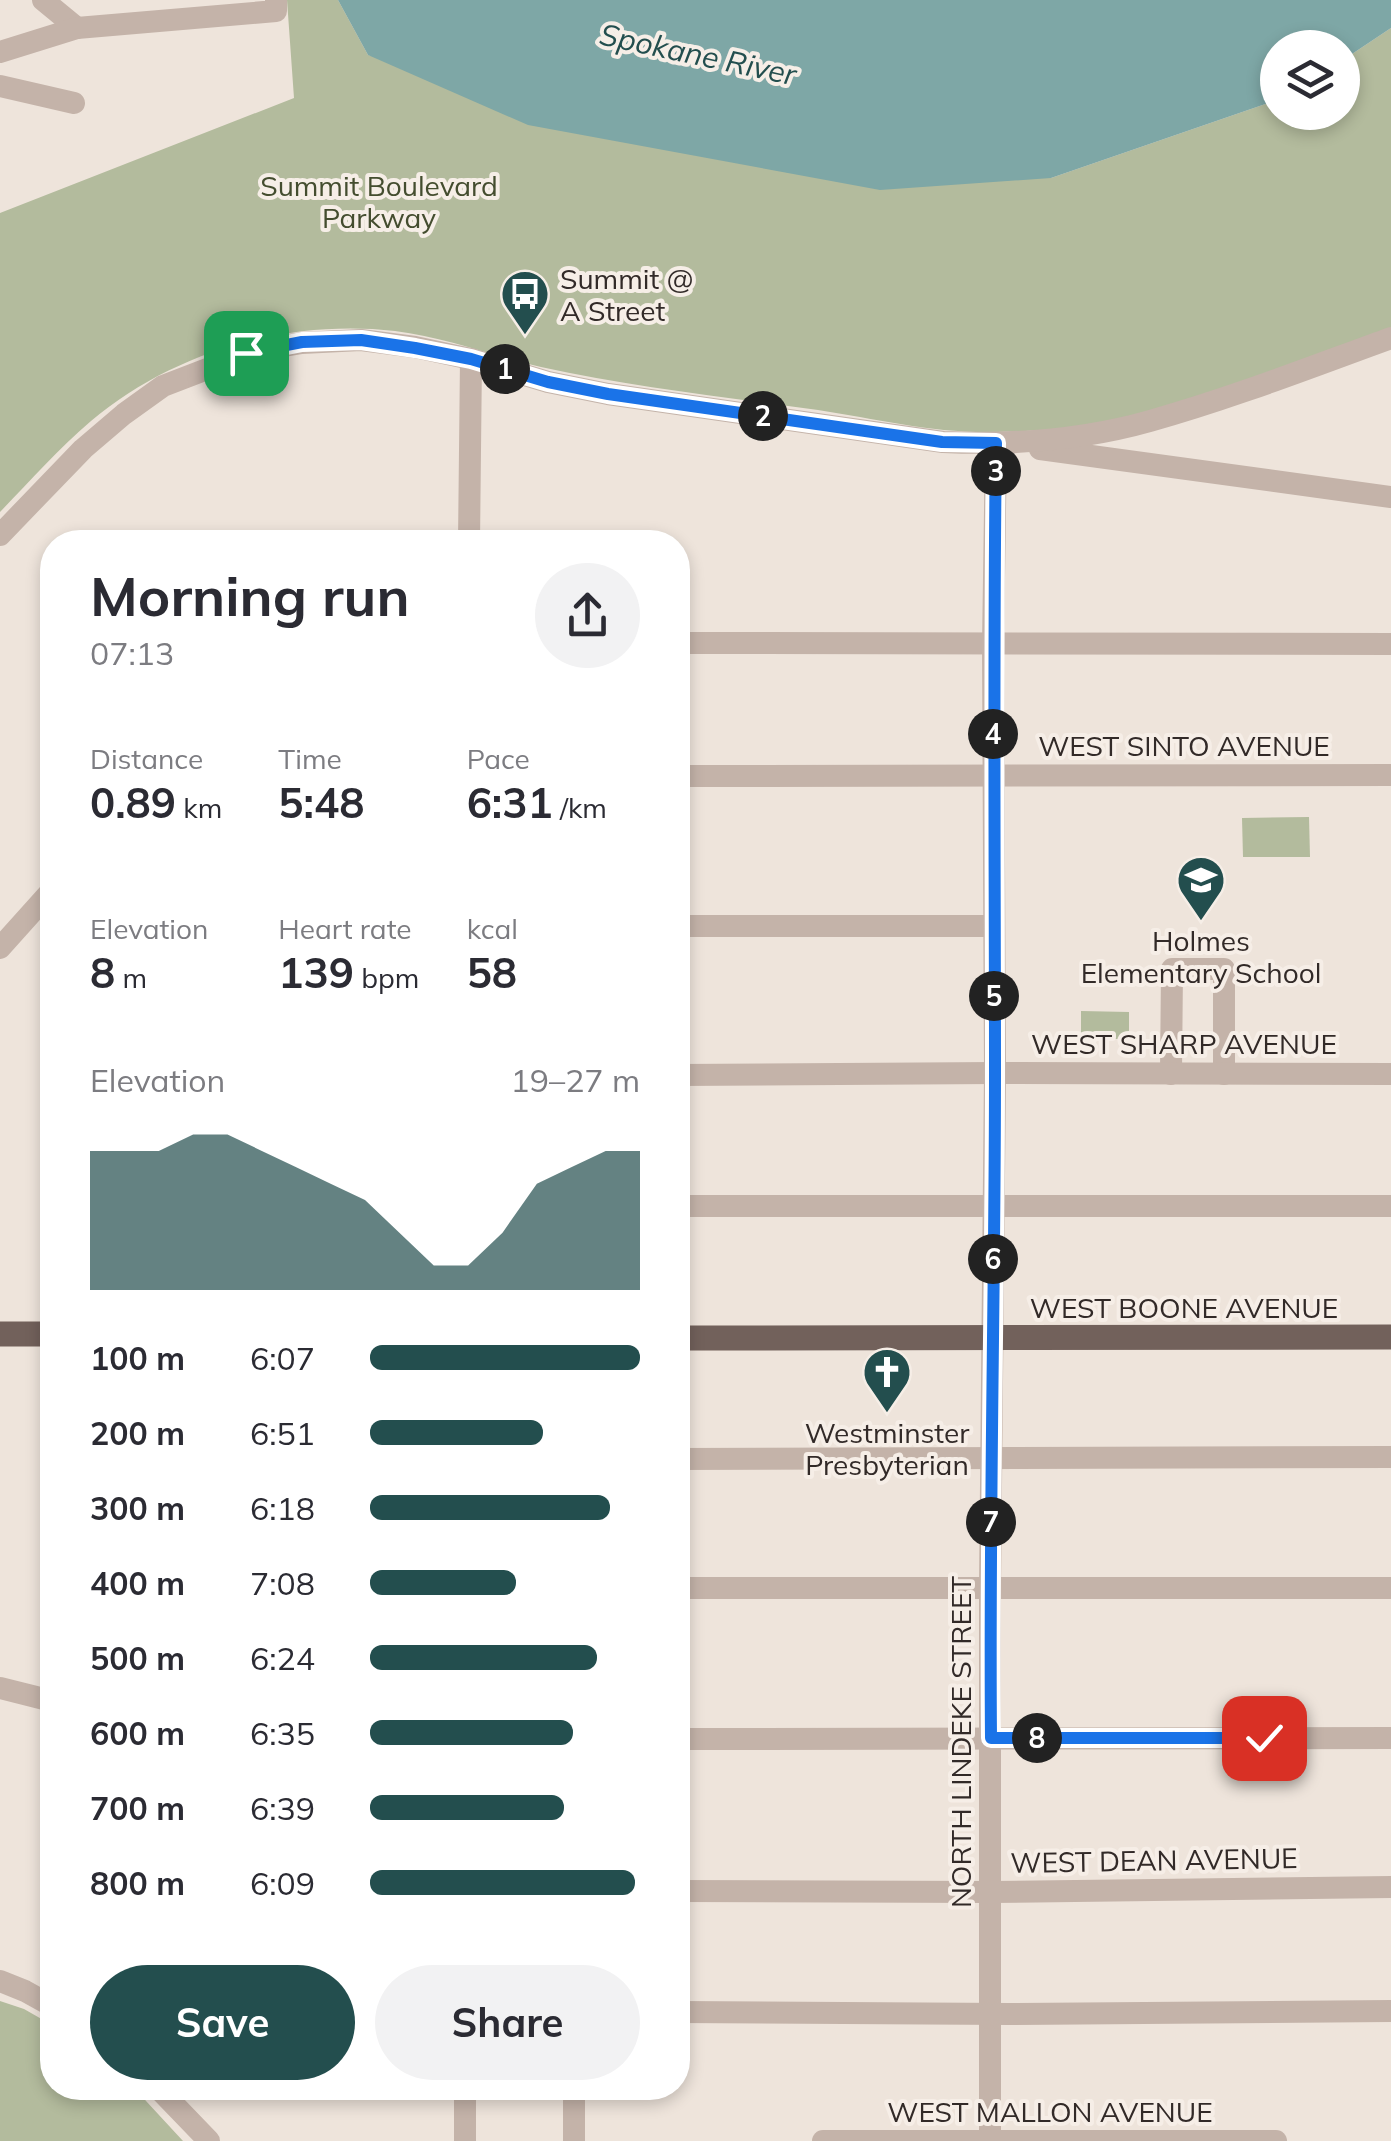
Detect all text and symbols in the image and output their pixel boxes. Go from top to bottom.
water label: Spokane River [596,15,801,94]
map controls [1260,30,1360,130]
button: layers [1260,30,1360,130]
park label: Summit Boulevard Parkway [260,168,498,235]
place label: Summit @ A Street [560,261,694,328]
bus stop icon: Summit @ A Street [499,268,551,336]
pin [204,311,289,396]
icon: arrive [219,326,274,381]
pin: 1 [480,344,530,394]
text: 1 [497,351,513,386]
pin: 2 [738,391,788,441]
text: 2 [755,398,771,433]
pin: 3 [971,446,1021,496]
text: 3 [988,453,1004,488]
text: Morning run [90,561,410,630]
button: share [535,563,640,668]
text: 07:13 [90,633,174,673]
pin: 4 [968,709,1018,759]
text: 4 [985,716,1001,751]
street label: WEST SINTO AVENUE [1038,728,1330,763]
text: Distance [90,741,203,776]
text: Time [278,741,342,776]
text: Pace [467,741,530,776]
text: 0.89 [90,776,176,829]
text: 5:48 [278,776,364,829]
text: 6:31 [467,776,553,829]
text: km [176,790,222,825]
text: /km [553,790,607,825]
school or university icon: Holmes Elementary School [1175,854,1227,922]
text: Elevation [90,911,208,946]
text: Heart rate [278,911,412,946]
text: kcal [467,911,518,946]
place label: Holmes Elementary School [1081,923,1321,990]
text: 8 [90,946,115,999]
text: 139 [278,946,354,999]
text: 58 [467,946,517,999]
text: m [115,960,147,995]
text: bpm [354,960,419,995]
pin: 5 [969,971,1019,1021]
text: 5 [986,978,1002,1013]
street label: WEST SHARP AVENUE [1031,1026,1337,1061]
text: Elevation [90,1060,225,1100]
text: 19–27 m [511,1060,640,1100]
pin: 6 [968,1234,1018,1284]
text: 6 [985,1241,1001,1276]
street label: WEST BOONE AVENUE [1030,1290,1338,1325]
text: 100 m [90,1338,185,1378]
text: 6:07 [250,1338,315,1378]
church icon: Westminster Presbyterian [861,1346,913,1414]
text: 200 m [90,1413,185,1453]
text: 6:51 [250,1413,315,1453]
place label: Westminster Presbyterian [805,1415,970,1482]
text: 300 m [90,1488,185,1528]
text: 6:18 [250,1488,315,1528]
pin: 7 [966,1497,1016,1547]
text: 7 [983,1504,999,1539]
text: 400 m [90,1563,185,1603]
text: 7:08 [250,1563,315,1603]
street label: NORTH LINDEKE STREET [943,1576,978,1908]
text: 500 m [90,1638,185,1678]
text: 6:24 [250,1638,315,1678]
pin [1222,1696,1307,1781]
icon: check [1237,1711,1292,1766]
text: 600 m [90,1713,185,1753]
text: 6:35 [250,1713,315,1753]
pin: 8 [1012,1713,1062,1763]
text: 8 [1029,1720,1045,1755]
text: 700 m [90,1788,185,1828]
text: 6:39 [250,1788,315,1828]
street label: WEST DEAN AVENUE [1010,1840,1298,1880]
text: 800 m [90,1863,185,1903]
text: 6:09 [250,1863,315,1903]
button: Save [90,1965,355,2080]
button: Share [375,1965,640,2080]
street label: WEST MALLON AVENUE [887,2094,1213,2129]

